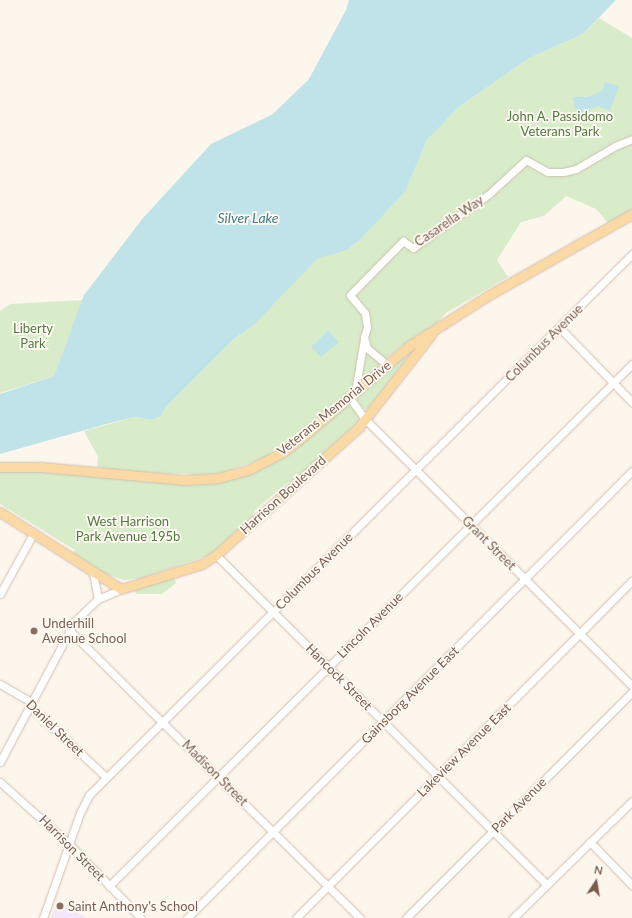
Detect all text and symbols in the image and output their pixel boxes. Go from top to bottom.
park label: John A. Passidomo Veterans Park [507,109,613,140]
street label: Casarella Way [411,192,487,250]
water label: Silver Lake [217,210,279,226]
street label: Columbus Avenue [502,301,586,385]
park label: Liberty Park [13,321,53,352]
street label: Veterans Memorial Drive [274,357,394,459]
street label: Harrison Boulevard [237,452,329,538]
street label: Grant Street [459,513,519,573]
park label: West Harrison Park Avenue 195b [76,514,180,545]
street label: Columbus Avenue [272,529,356,613]
street label: Lincoln Avenue [334,589,406,661]
place label: Underhill Avenue School [42,616,127,647]
marker: Underhill Avenue School [29,626,39,636]
street label: Hancock Street [303,641,375,713]
street label: Gainsborg Avenue East [358,643,462,747]
street label: Daniel Street [23,697,87,759]
street label: Lakeview Avenue East [414,700,514,800]
street label: Madison Street [179,737,251,809]
street label: Park Avenue [488,774,550,836]
street label: Harrison Street [36,812,108,884]
north arrow [576,862,616,902]
text: N [593,863,604,877]
place label: Saint Anthony's School [68,898,198,914]
marker: Saint Anthony's School [55,901,65,911]

